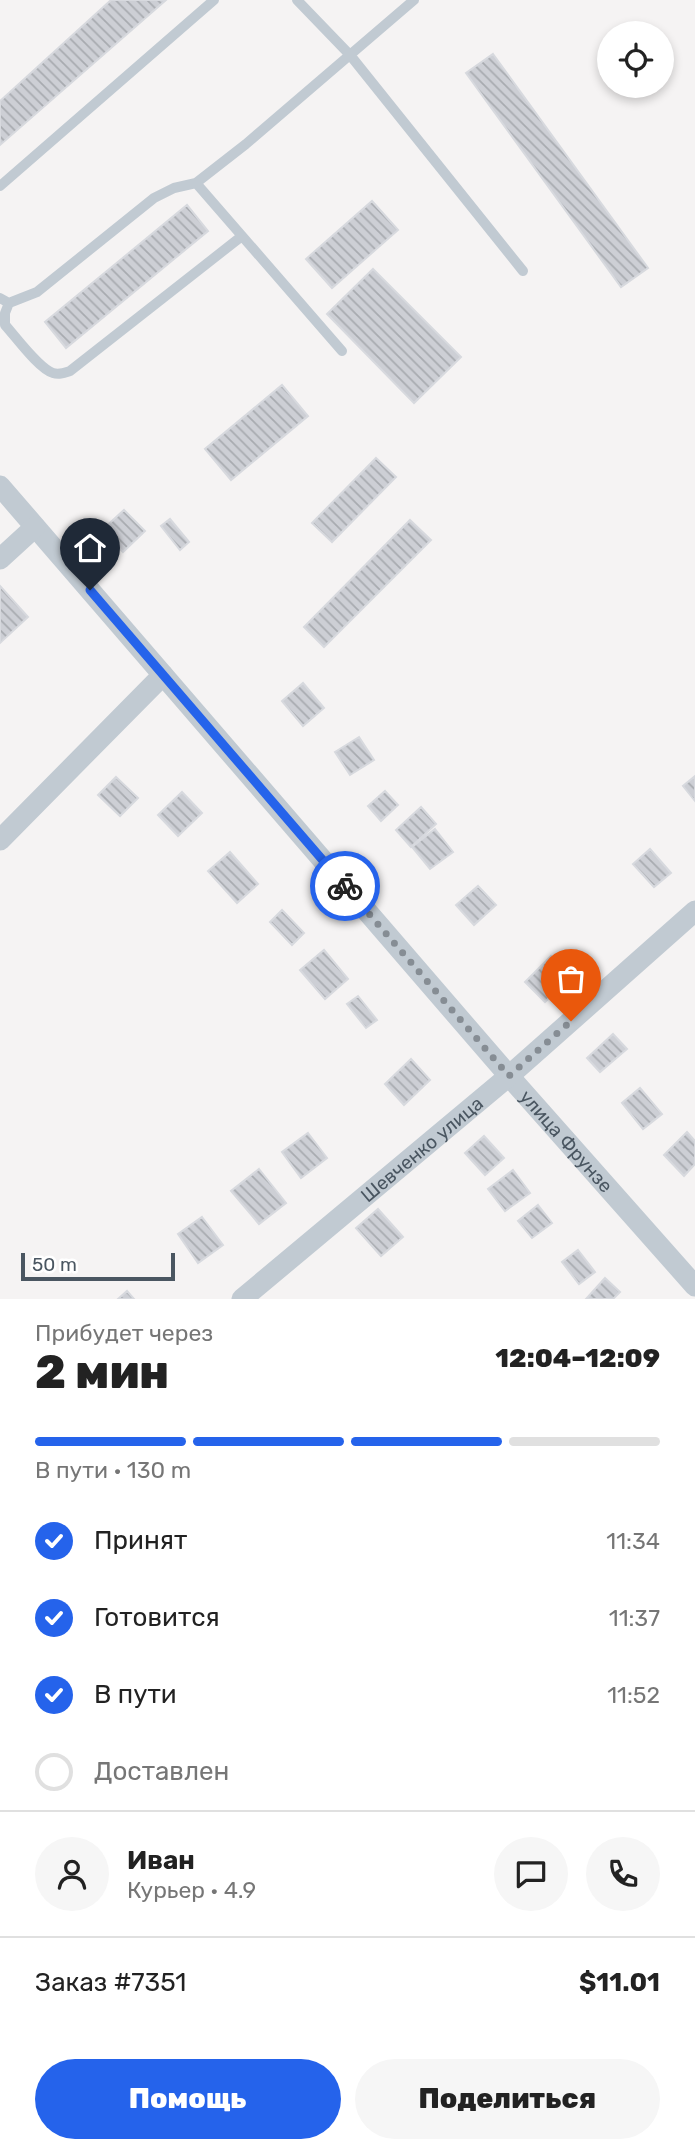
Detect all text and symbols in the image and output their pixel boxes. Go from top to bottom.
map controls [597,21,674,98]
button: locate [597,21,674,98]
pin [60,518,120,590]
icon: home [71,529,109,567]
courier [310,851,380,921]
icon: bike [326,867,364,905]
pin [541,949,601,1021]
icon: bag [552,960,590,998]
street label: улица Фрунзе [515,1085,618,1197]
street label: Шевченко улица [356,1092,488,1207]
scale bar [21,1250,175,1282]
text: 50 m [32,1253,77,1276]
text: Прибудет через [35,1319,213,1347]
text: 12:04–12:09 [495,1343,660,1374]
text: 2 мин [35,1345,169,1400]
text: В пути · 130 m [35,1456,191,1484]
icon: check [35,1522,73,1560]
text: Принят [94,1525,187,1556]
text: 11:34 [606,1527,660,1555]
icon: check [35,1599,73,1637]
text: Готовится [94,1602,220,1633]
text: 11:37 [609,1604,660,1632]
icon: check [35,1676,73,1714]
text: В пути [94,1679,177,1710]
text: 11:52 [607,1681,660,1709]
text: Доставлен [94,1756,229,1787]
button: person [35,1837,109,1911]
button: chat [494,1837,568,1911]
button: phone [586,1837,660,1911]
text: Иван [127,1845,195,1876]
text: Курьер · 4.9 [127,1876,256,1904]
text: Заказ #7351 [35,1967,186,1998]
text: $11.01 [579,1967,660,1998]
button: Помощь [35,2059,341,2139]
button: Поделиться [355,2059,660,2139]

